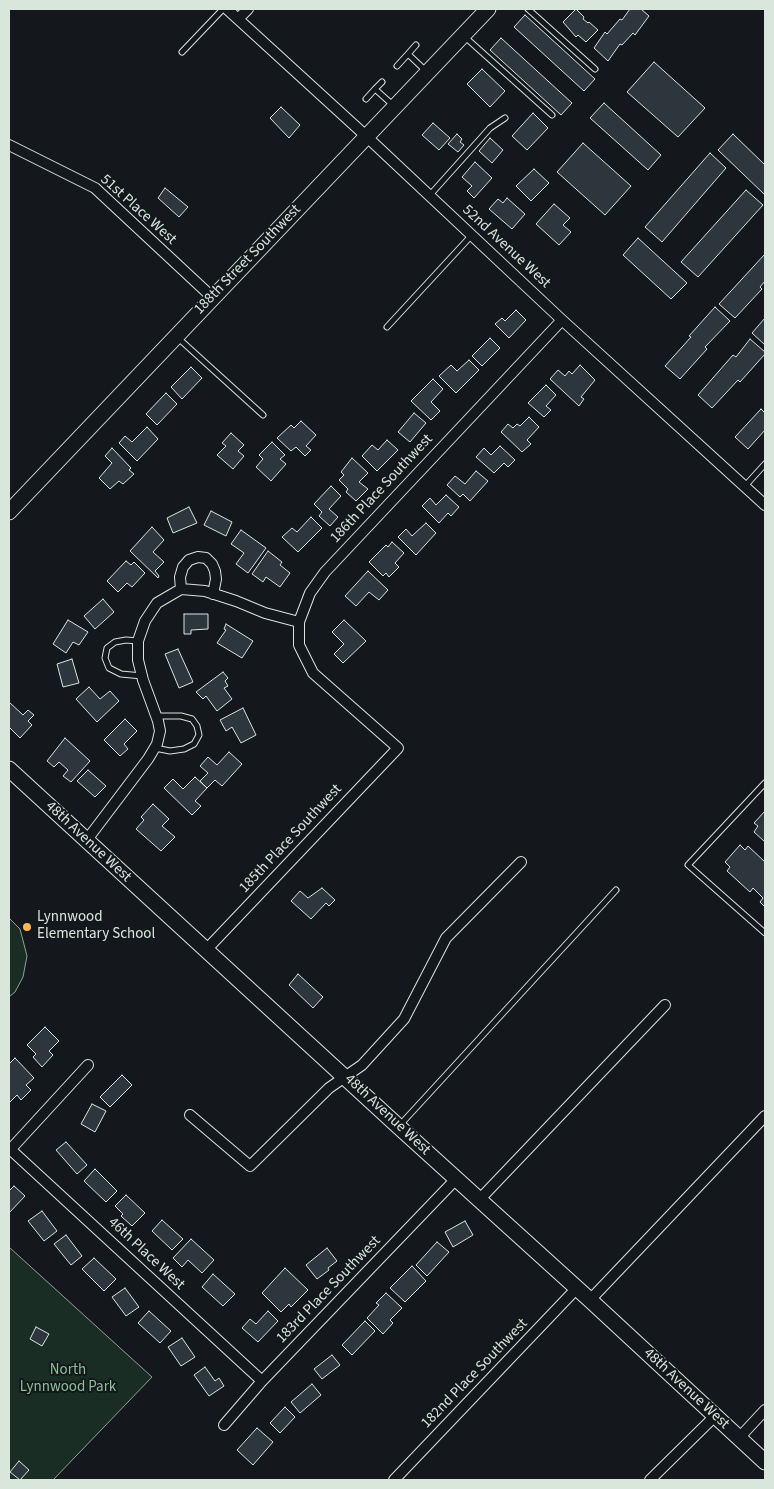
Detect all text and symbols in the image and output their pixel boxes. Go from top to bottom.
street label: 51st Place West [96,171,180,249]
street label: 188th Street Southwest [191,201,305,319]
street label: 52nd Avenue West [458,202,554,292]
street label: 186th Place Southwest [327,431,437,547]
street label: 185th Place Southwest [236,781,346,897]
street label: 48th Avenue West [41,798,135,886]
place label: Lynnwood Elementary School [37,909,155,944]
marker: Lynnwood Elementary School [21,921,33,933]
street label: 48th Avenue West [340,1071,434,1159]
street label: 46th Place West [104,1214,188,1294]
street label: 183rd Place Southwest [273,1233,385,1347]
street label: 182nd Place Southwest [418,1315,532,1433]
street label: 48th Avenue West [639,1345,733,1433]
park label: North Lynnwood Park [20,1362,116,1397]

